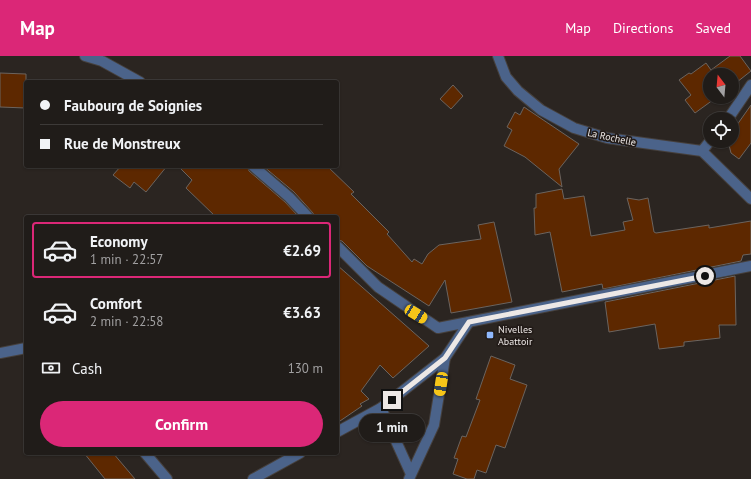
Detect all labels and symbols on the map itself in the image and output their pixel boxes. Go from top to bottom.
north arrow [703,68,739,104]
street label: La Rochelle [586,126,637,149]
route start [696,267,714,285]
car [403,303,429,325]
place label: Nivelles Abattoir [498,323,533,348]
marker: Nivelles Abattoir [485,330,495,340]
car [433,371,449,397]
route end [383,391,401,409]
callout: 1 min [359,414,425,442]

